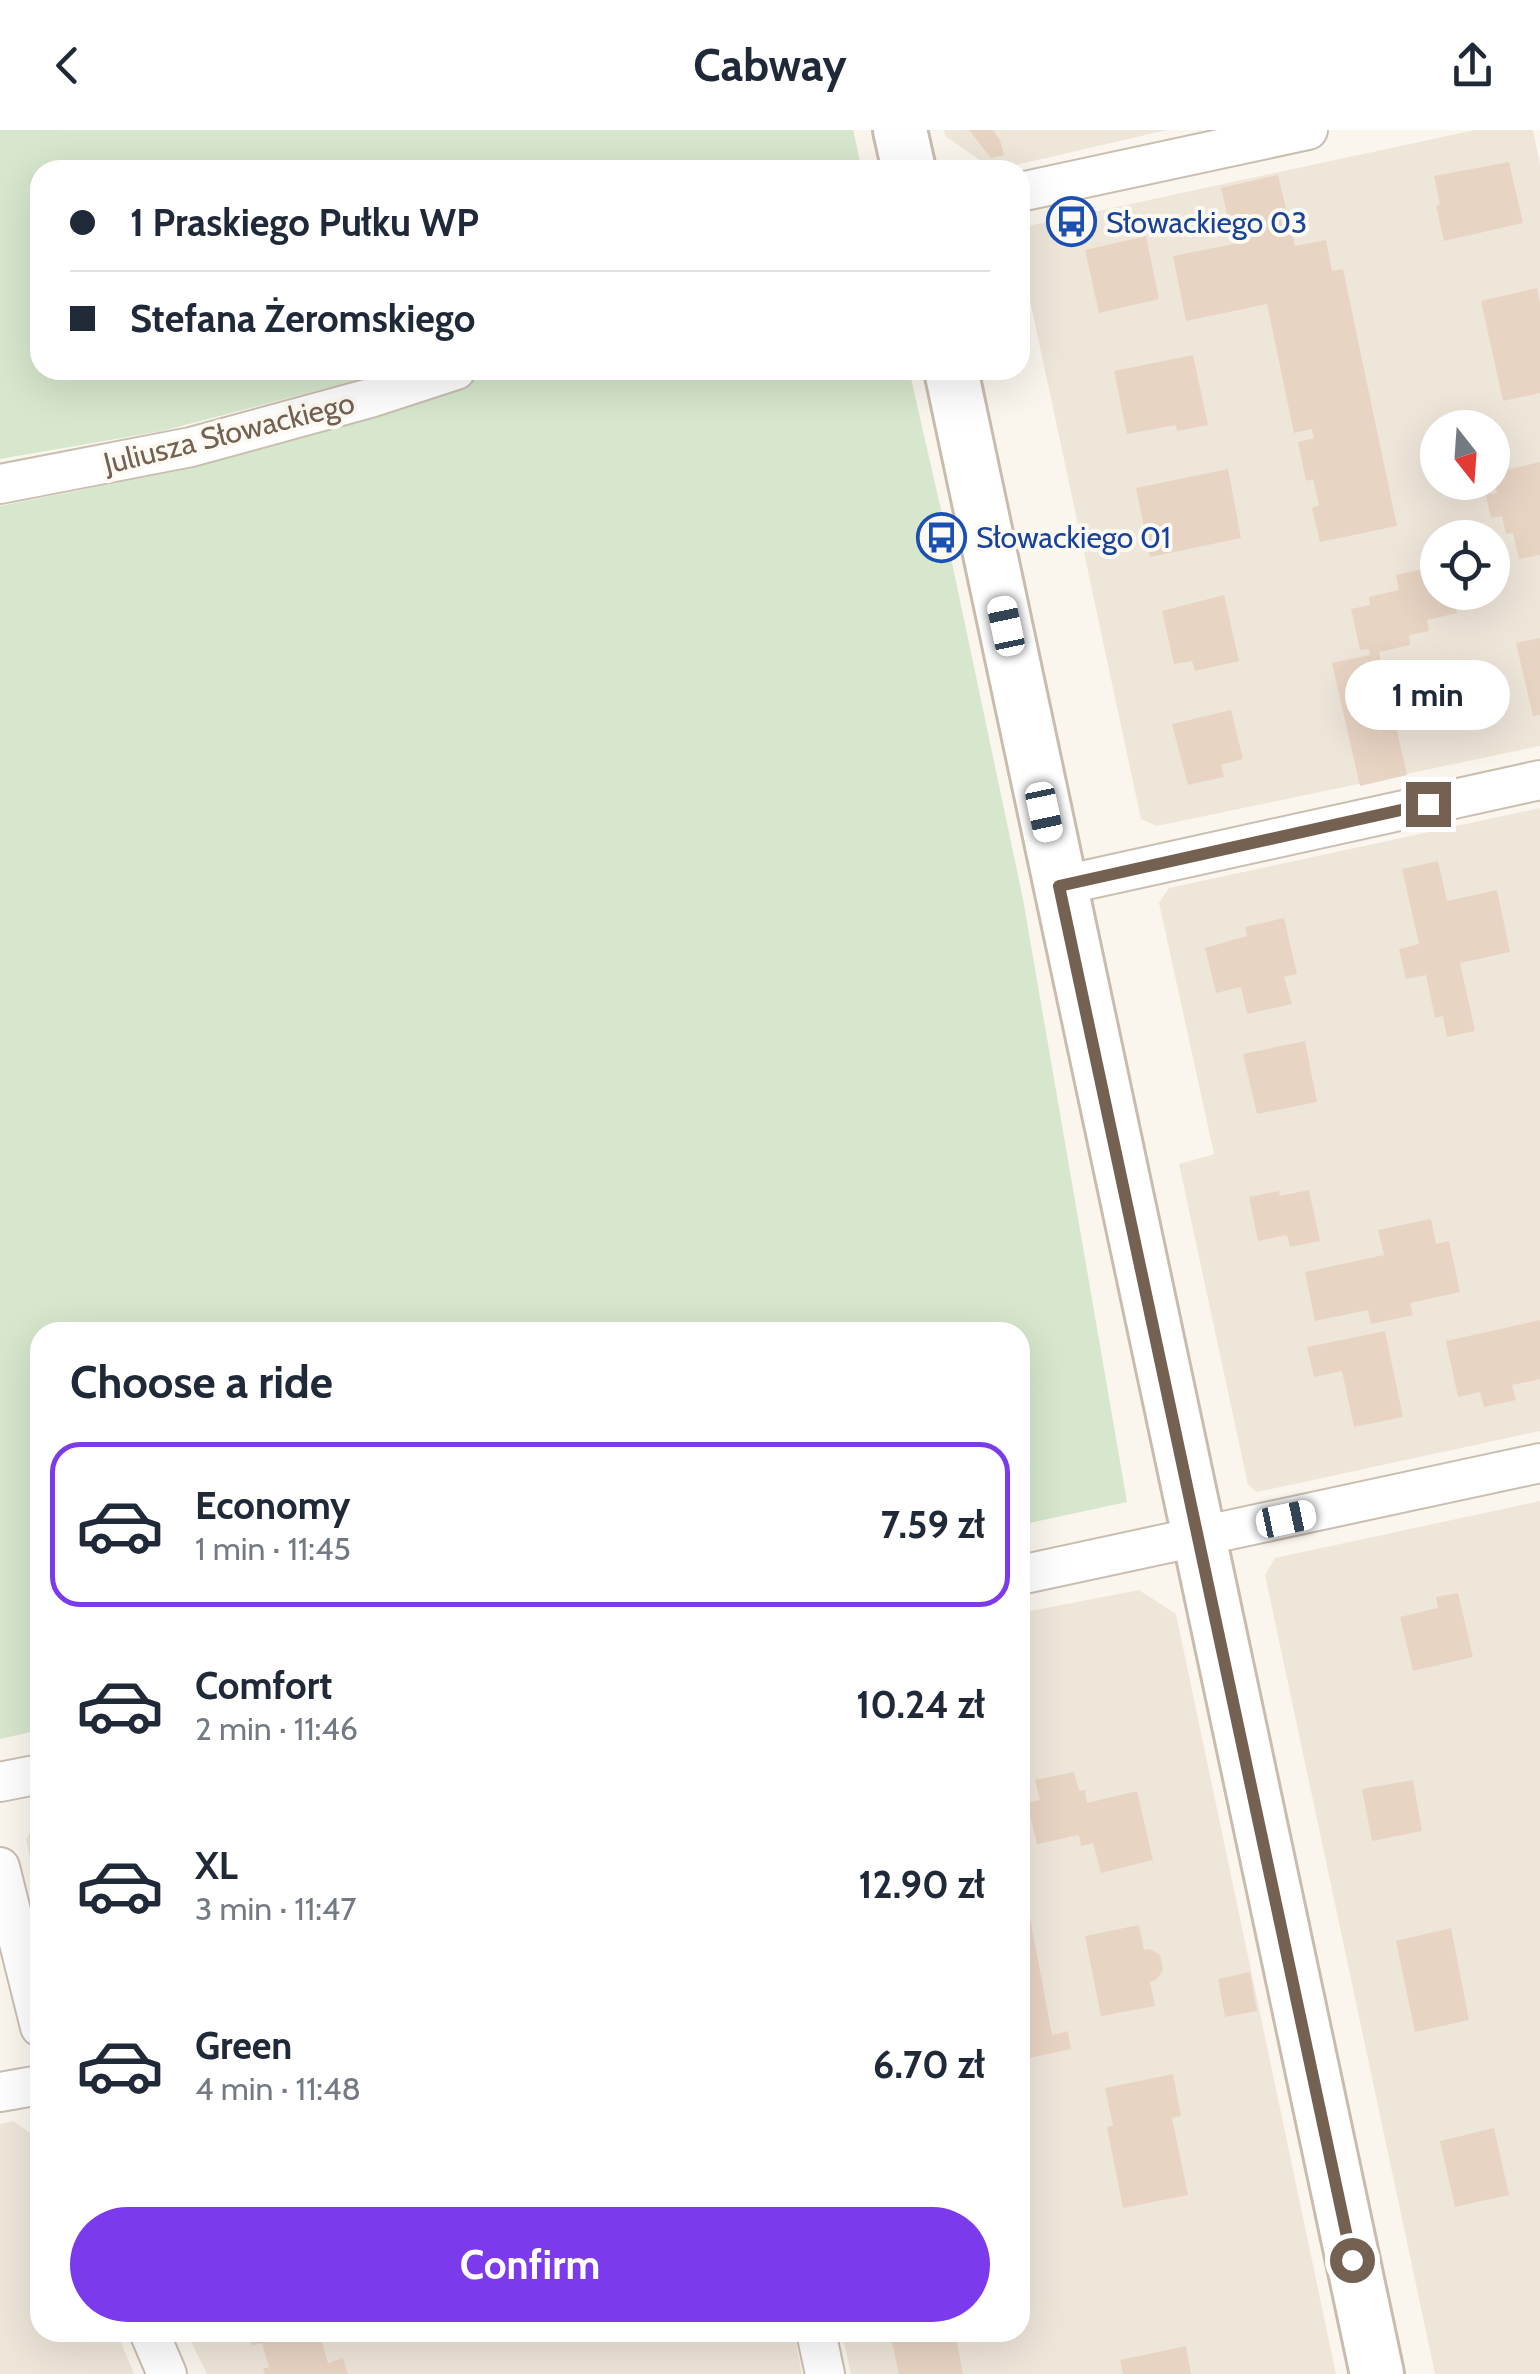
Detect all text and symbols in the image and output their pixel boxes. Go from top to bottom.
icon: back [40,38,95,93]
text: Cabway [693,38,847,92]
icon: share [1445,38,1500,93]
bus stop icon: Słowackiego 03 [1045,196,1097,248]
text: 1 Praskiego Pułku WP [130,199,479,246]
place label: Słowackiego 03 [1106,204,1307,241]
text: Stefana Żeromskiego [130,295,475,342]
street label: Juliusza Słowackiego [99,384,358,482]
north arrow [1420,410,1510,500]
map controls [1420,410,1510,610]
bus stop icon: Słowackiego 01 [915,511,967,563]
place label: Słowackiego 01 [976,519,1171,556]
button: locate [1420,520,1510,610]
car [985,594,1027,658]
callout: 1 min [1346,659,1510,729]
text: 1 min [1391,675,1464,714]
car [1023,780,1065,844]
route end [1406,782,1451,827]
text: Choose a ride [70,1355,333,1409]
icon: car [75,1480,165,1570]
text: Economy [195,1482,350,1529]
car [1254,1498,1318,1540]
text: 7.59 zł [880,1501,985,1548]
text: 1 min · 11:45 [195,1529,351,1568]
icon: car [75,1660,165,1750]
text: Comfort [195,1662,332,1709]
text: 10.24 zł [856,1681,985,1728]
text: 2 min · 11:46 [195,1709,358,1748]
icon: car [75,1840,165,1930]
text: XL [195,1842,238,1889]
text: 12.90 zł [859,1861,985,1908]
text: 3 min · 11:47 [195,1889,356,1928]
icon: car [75,2020,165,2110]
text: Green [195,2022,292,2069]
text: 6.70 zł [873,2041,985,2088]
text: 4 min · 11:48 [195,2069,361,2108]
button: Confirm [70,2207,990,2322]
route start [1330,2238,1375,2283]

